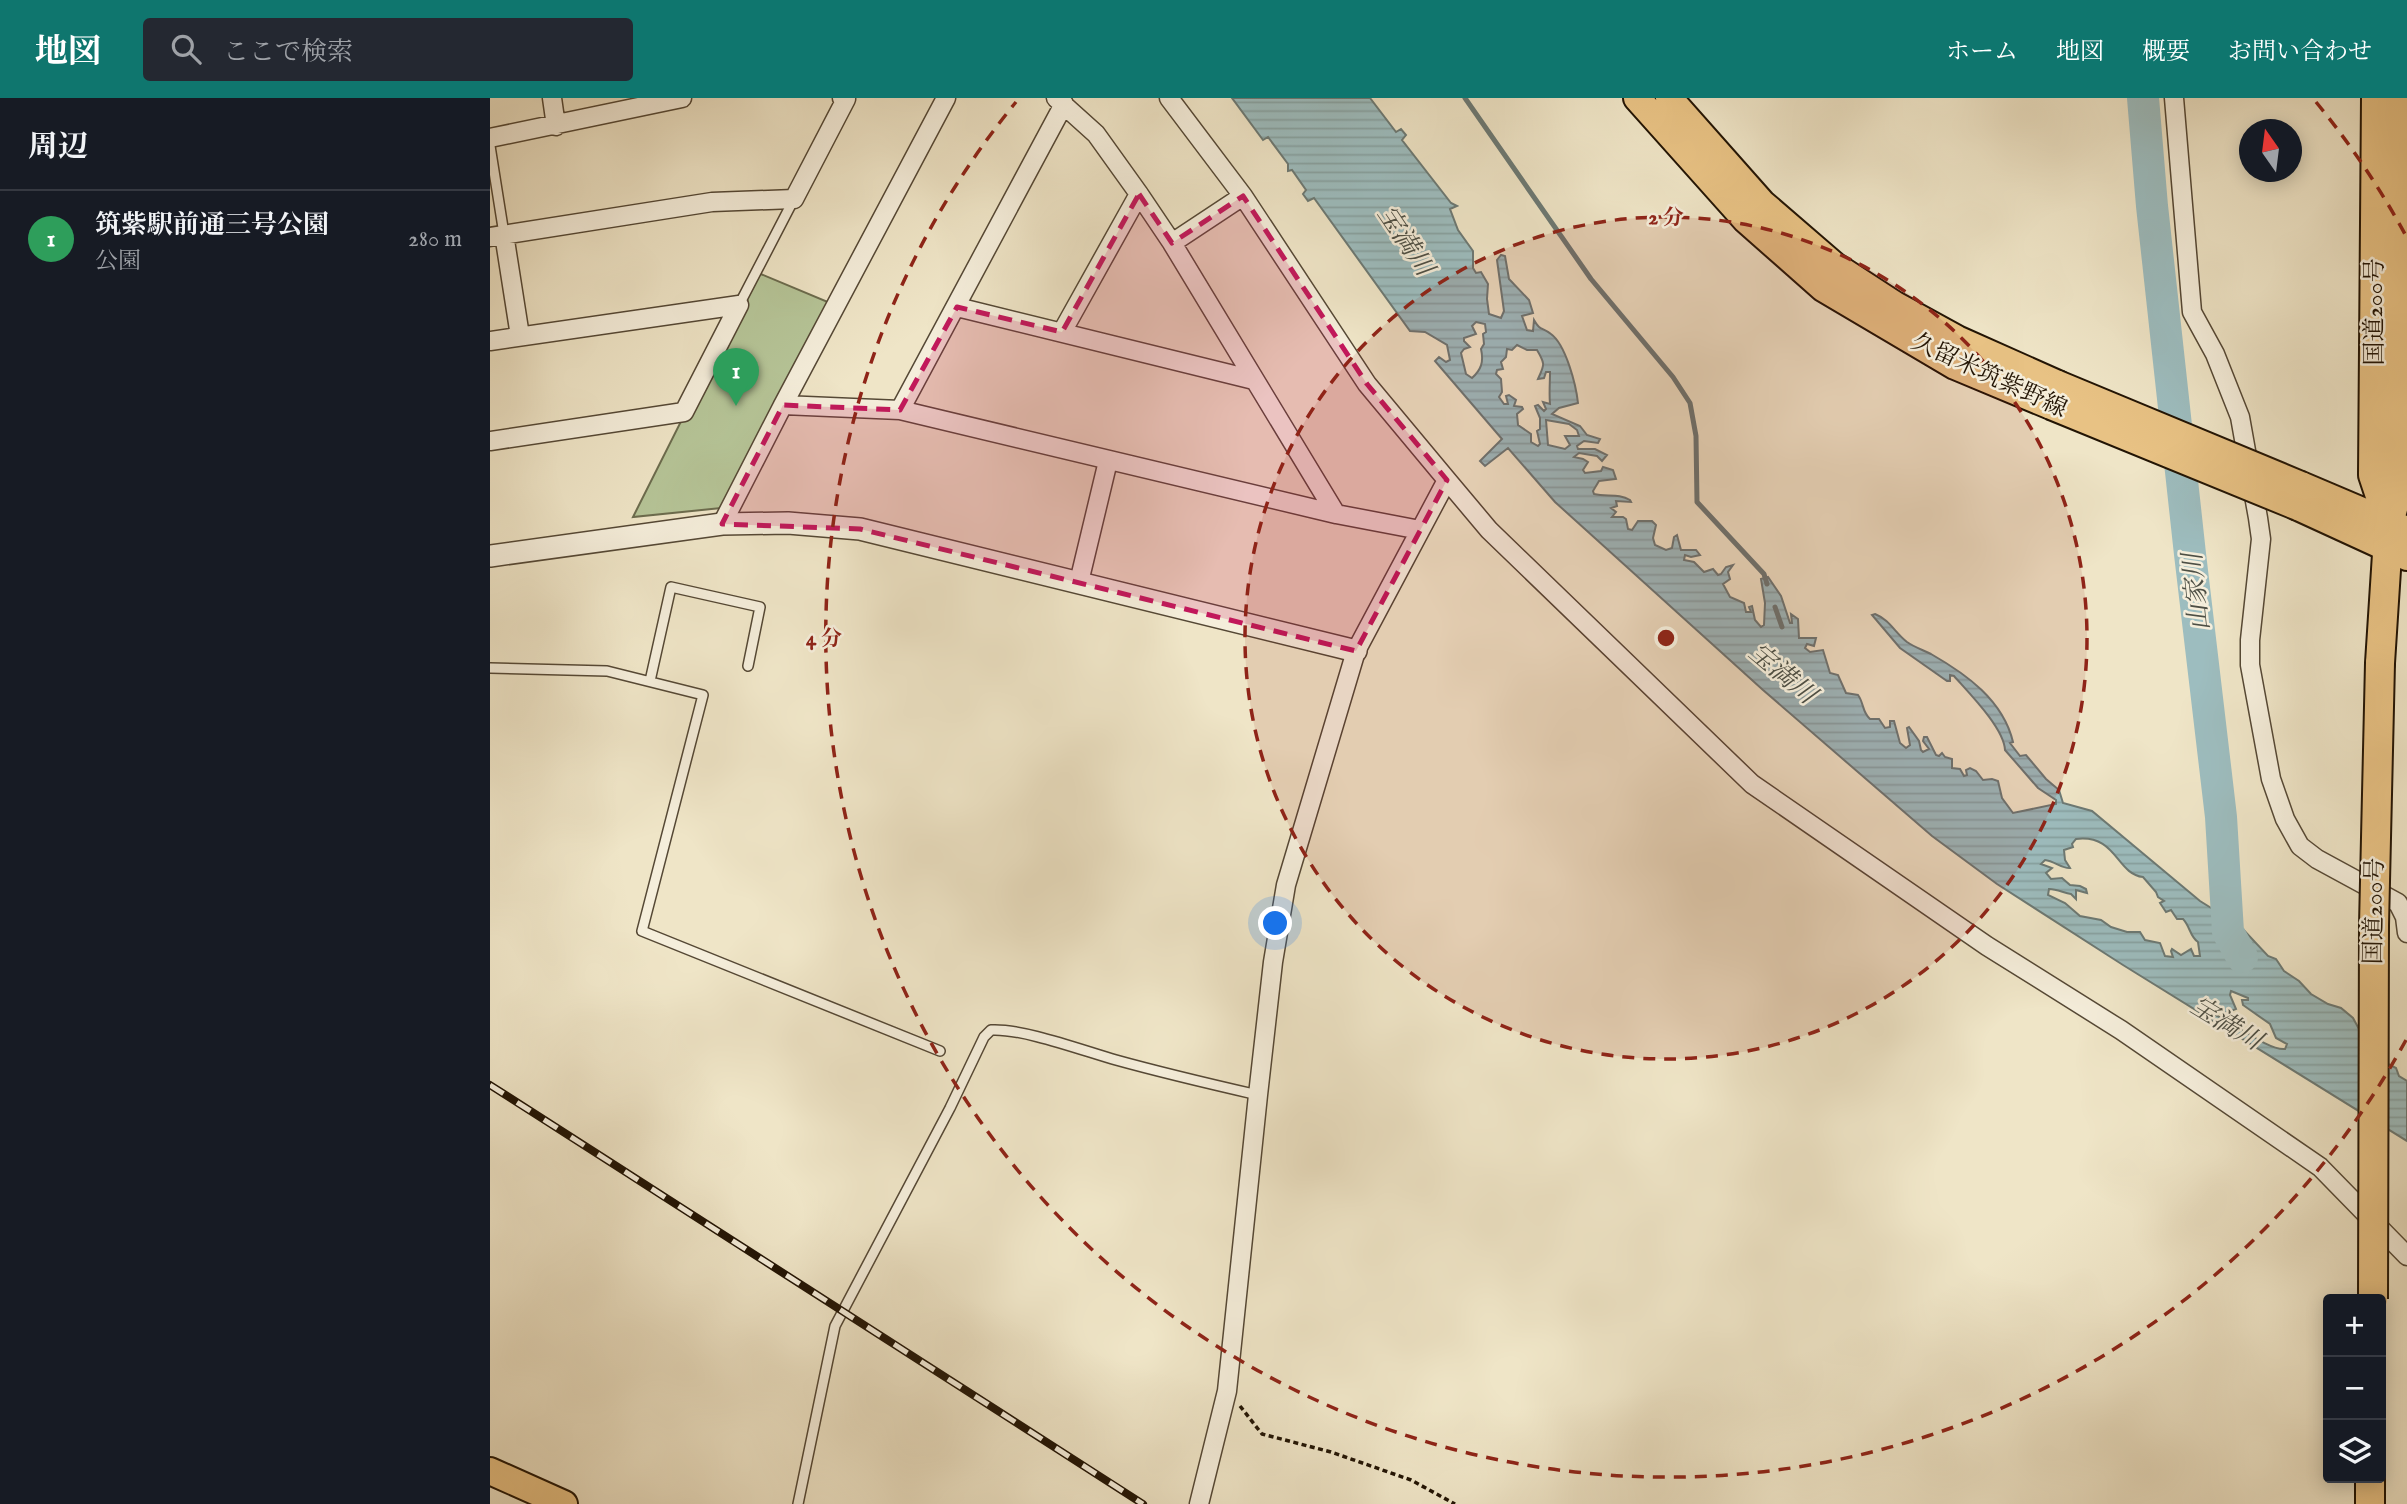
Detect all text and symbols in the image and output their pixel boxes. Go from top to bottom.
search box [143,18,633,81]
icon: search [167,30,205,68]
text: 地図 [35,32,101,74]
text: ここで検索 [223,36,353,69]
text: ホーム [1946,37,2018,68]
text: 地図 [2056,37,2104,68]
text: 概要 [2142,37,2190,68]
text: お問い合わせ [2228,37,2372,68]
north arrow [2239,119,2302,182]
text: 周辺 [28,129,88,167]
water label: 宝満川 [1370,199,1442,285]
text: 2 分 [1648,205,1684,232]
text: 筑紫駅前通三号公園 [95,209,329,242]
text: 1 [47,225,55,254]
text: 280 m [408,225,462,254]
text: 公園 [95,247,141,276]
street label: 国道200号 [2360,259,2391,365]
street label: 久留米筑紫野線 [1906,326,2072,426]
pin: 1 [713,348,759,406]
water label: 山家川 [2176,549,2217,633]
text: 4 分 [806,626,842,653]
centre of rings [1654,626,1678,650]
water label: 宝満川 [1742,636,1825,714]
street label: 国道200号 [2359,857,2391,965]
your location [1258,906,1292,940]
water label: 宝満川 [2184,990,2270,1060]
map controls [2323,1294,2386,1483]
button: + [2323,1294,2386,1357]
button: − [2323,1357,2386,1420]
button: layers [2323,1420,2386,1483]

